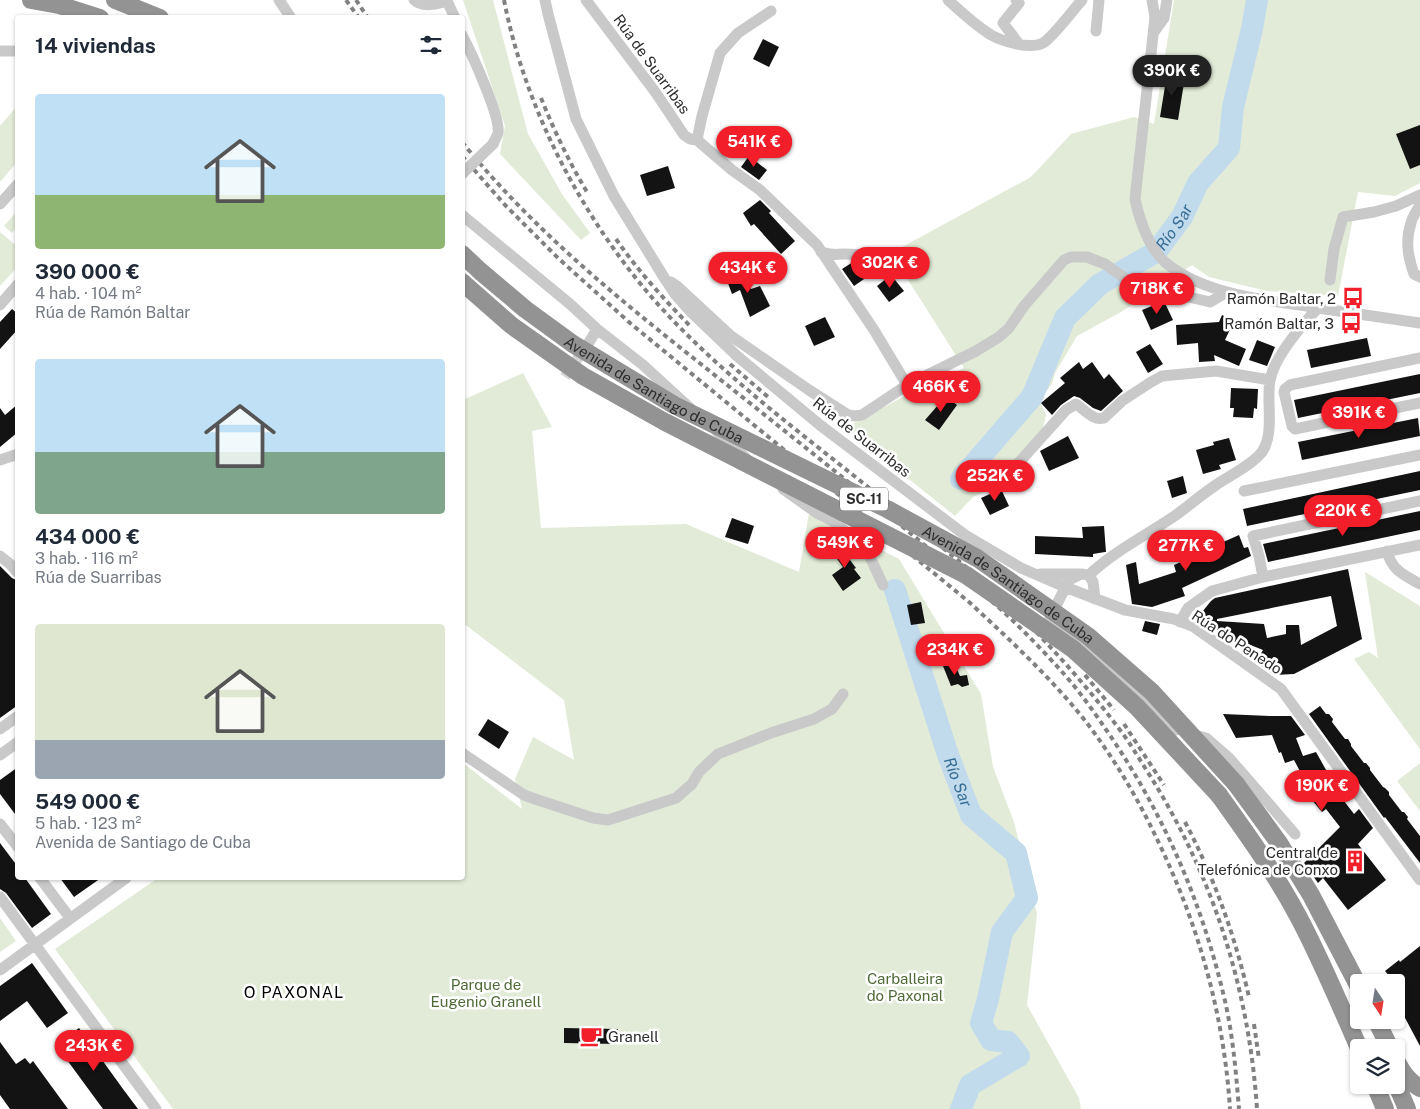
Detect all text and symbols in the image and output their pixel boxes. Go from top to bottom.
street label: Rúa de Suarribas [610,11,694,117]
icon: filters [417,31,445,59]
text: 14 viviendas [35,33,156,58]
pin: 390K € [1131,54,1213,97]
text: 390K € [1144,61,1200,80]
icon: home [195,126,285,216]
pin: 541K € [713,126,795,168]
text: 541K € [727,132,781,151]
water label: Río Sar [1151,200,1196,254]
pin: 302K € [849,246,931,289]
pin: 434K € [707,252,789,294]
text: 302K € [862,253,918,272]
text: 434K € [719,258,777,277]
text: 390 000 € [35,259,140,284]
pin: 718K € [1116,272,1198,315]
text: 718K € [1130,279,1184,298]
text: 4 hab. · 104 m² [35,284,141,303]
bus stop icon: Ramón Baltar, 2 [1340,285,1366,311]
place label: Ramón Baltar, 2 [1227,290,1336,307]
text: Rúa de Ramón Baltar [35,303,191,322]
bus stop icon: Ramón Baltar, 3 [1338,310,1364,336]
place label: Ramón Baltar, 3 [1224,315,1334,332]
street label: Avenida de Santiago de Cuba [561,332,746,446]
pin: 466K € [900,370,982,413]
text: 466K € [912,377,970,396]
icon: home [195,391,285,481]
street label: Rúa de Suarribas [810,394,914,480]
pin: 391K € [1318,396,1400,439]
text: 391K € [1332,403,1386,422]
pin: 252K € [954,460,1036,502]
text: 252K € [967,466,1023,485]
road number: SC-11 [840,488,888,510]
pin: 220K € [1302,494,1384,537]
text: 220K € [1315,501,1371,520]
street label: Avenida de Santiago de Cuba [920,521,1098,646]
text: 434 000 € [35,524,140,549]
pin: 549K € [804,526,886,569]
pin: 277K € [1145,530,1227,572]
text: 549K € [816,533,874,552]
text: 277K € [1158,536,1214,555]
text: 3 hab. · 116 m² [35,549,138,568]
text: Rúa de Suarribas [35,568,162,587]
street label: Rúa do Penedo [1189,607,1285,677]
pin: 234K € [914,634,996,676]
text: 234K € [927,640,983,659]
icon: home [195,656,285,746]
water label: Río Sar [940,754,977,810]
pin: 190K € [1281,770,1363,812]
text: 190K € [1295,776,1349,795]
text: 549 000 € [35,789,140,814]
text: 5 hab. · 123 m² [35,814,141,833]
text: Avenida de Santiago de Cuba [35,833,251,852]
place label: Central de Telefónica de Conxo [1198,844,1338,878]
building icon: Central de Telefónica de Conxo [1342,848,1368,874]
park label: Carballeira do Paxonal [867,970,943,1004]
north arrow [1350,974,1405,1029]
map controls [1350,974,1405,1094]
park label: Parque de Eugenio Granell [431,976,541,1010]
district label: O PAXONAL [244,983,344,1002]
cafe icon: Granell [578,1023,604,1049]
place label: Granell [608,1028,659,1045]
pin: 243K € [53,1030,135,1072]
text: 243K € [66,1036,122,1055]
button: layers [1350,1039,1405,1094]

